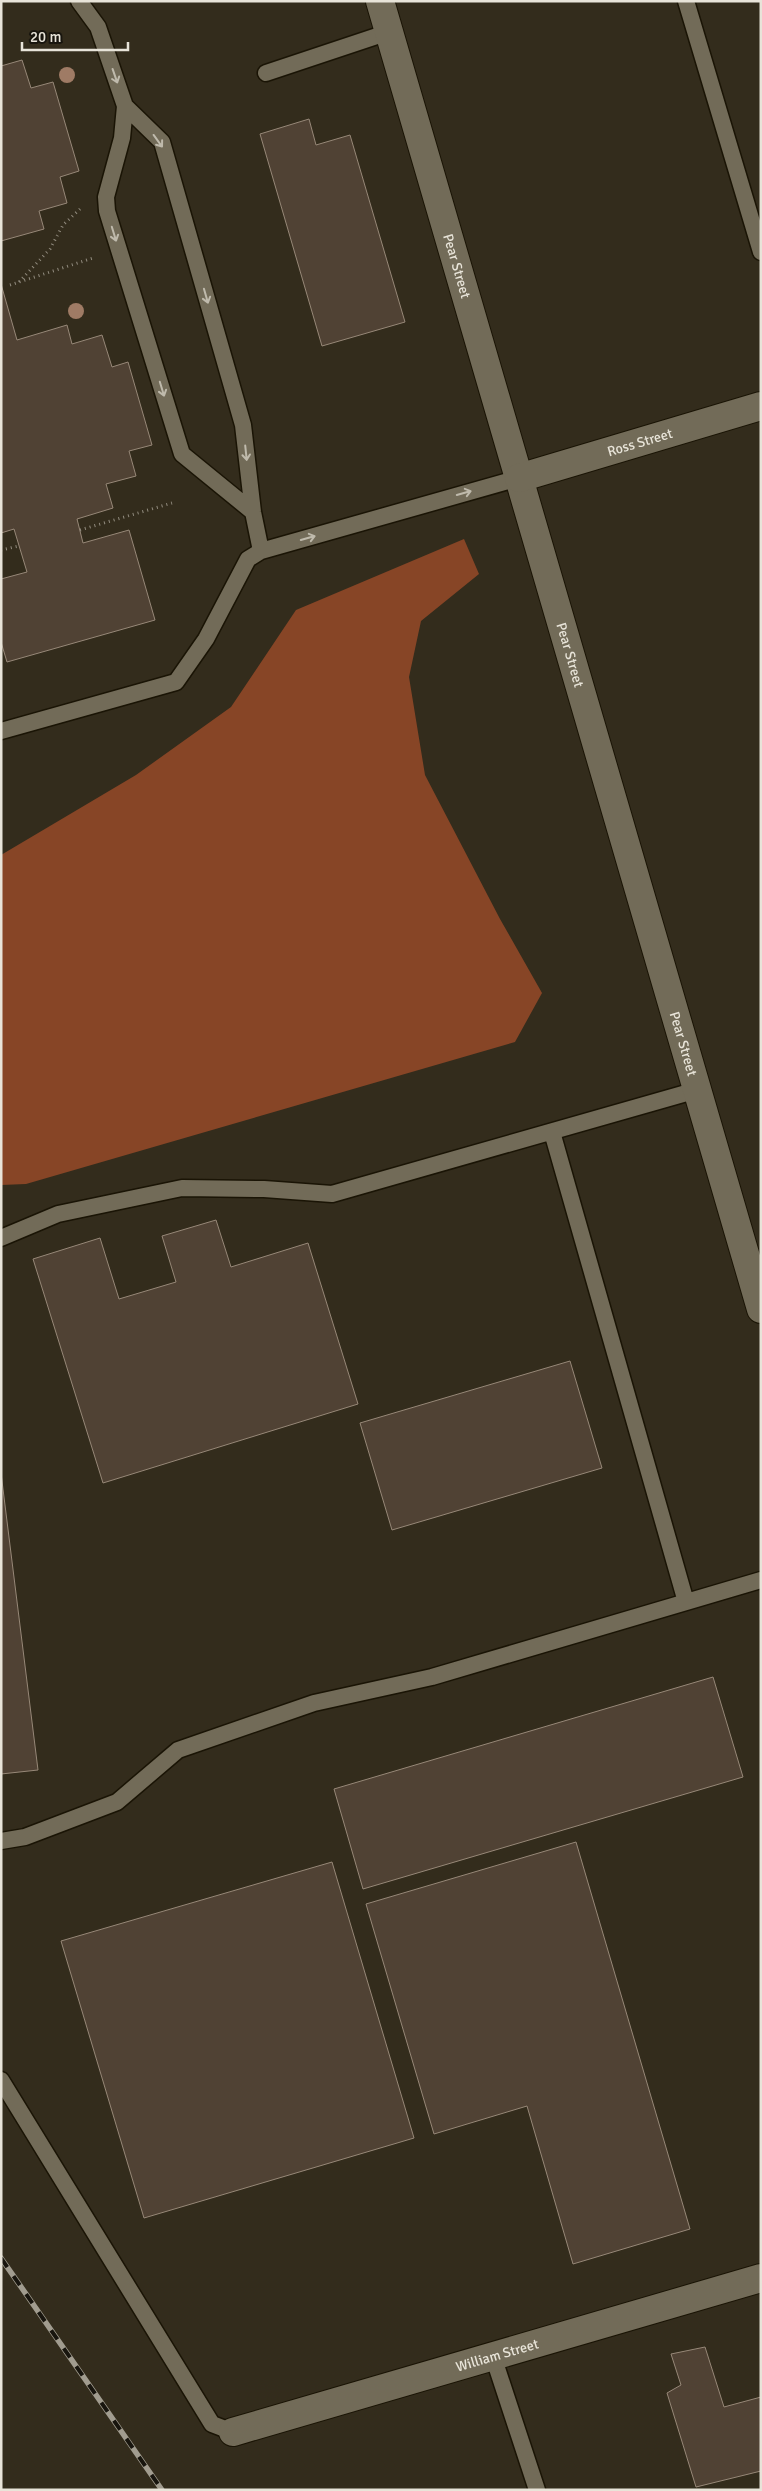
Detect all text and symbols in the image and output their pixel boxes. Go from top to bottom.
scale bar [22,20,129,52]
text: 20 m [30,28,61,46]
one-way arrow [110,68,120,84]
one-way arrow [153,134,163,148]
one-way arrow [110,225,120,241]
street label: Pear Street [440,232,475,300]
one-way arrow [201,287,211,303]
one-way arrow [158,380,168,396]
street label: Ross Street [605,424,675,460]
one-way arrow [241,444,251,460]
one-way arrow [456,488,472,498]
one-way arrow [299,533,315,542]
street label: Pear Street [553,621,588,689]
street label: Pear Street [666,1009,701,1078]
street label: William Street [454,2335,540,2375]

